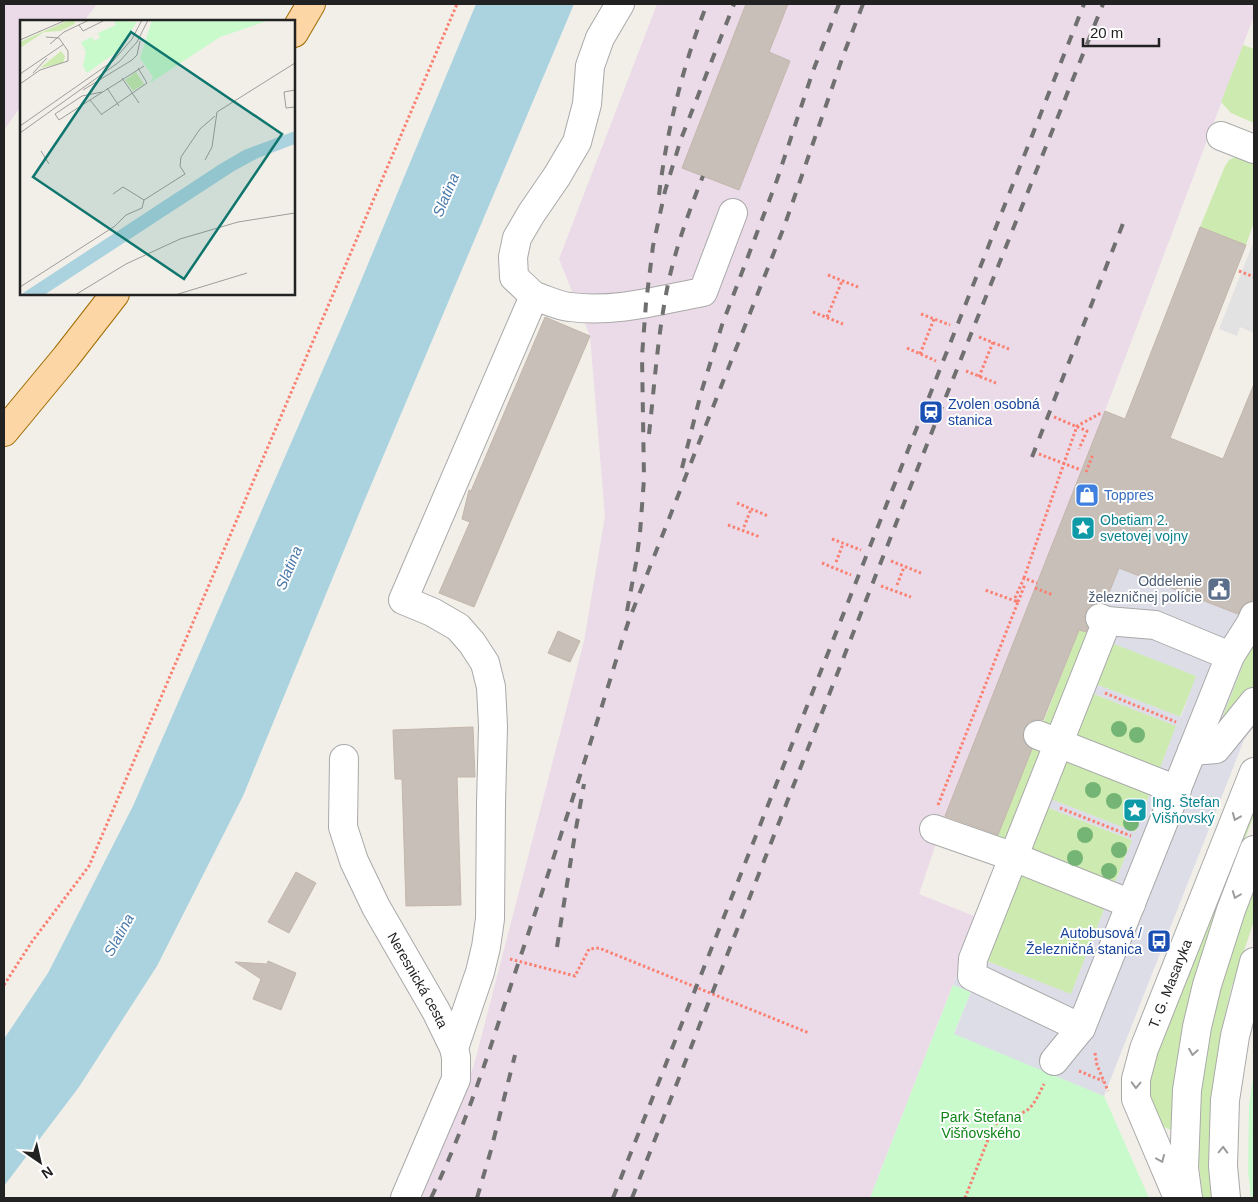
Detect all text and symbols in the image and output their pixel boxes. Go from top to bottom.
scale bar [1083,15,1159,47]
inset map [20,20,295,295]
text: 20 m [1090,24,1123,41]
water label: Slatina [429,170,462,219]
place label: Zvolen osobná stanica [948,396,1040,428]
station icon: Zvolen osobná stanica [918,399,944,425]
shop icon: Toppres [1074,482,1100,508]
place label: Toppres [1104,487,1154,503]
place label: Obetiam 2. svetovej vojny [1100,512,1188,544]
place icon: Obetiam 2. svetovej vojny [1070,515,1096,541]
water label: Slatina [272,543,305,592]
place label: Oddelenie železničnej polície [1088,573,1202,605]
public building icon: Oddelenie železničnej polície [1206,576,1232,602]
place label: Ing. Štefan Višňovský [1152,794,1220,826]
place icon: Ing. Štefan Višňovský [1122,797,1148,823]
one-way arrow [1232,812,1242,821]
one-way arrow [1232,890,1243,899]
water label: Slatina [100,911,137,959]
place label: Autobusová / Železničná stanica [1026,925,1142,957]
bus stop icon: Autobusová / Železničná stanica [1146,928,1172,954]
street label: Neresnická cesta [384,929,451,1031]
street label: T. G. Masaryka [1145,937,1195,1030]
one-way arrow [1188,1048,1199,1056]
one-way arrow [1131,1082,1141,1089]
park label: Park Štefana Višňovského [941,1109,1022,1141]
north arrow [15,1137,65,1187]
one-way arrow [1218,1145,1229,1153]
one-way arrow [1155,1154,1166,1163]
text: N [39,1163,56,1182]

